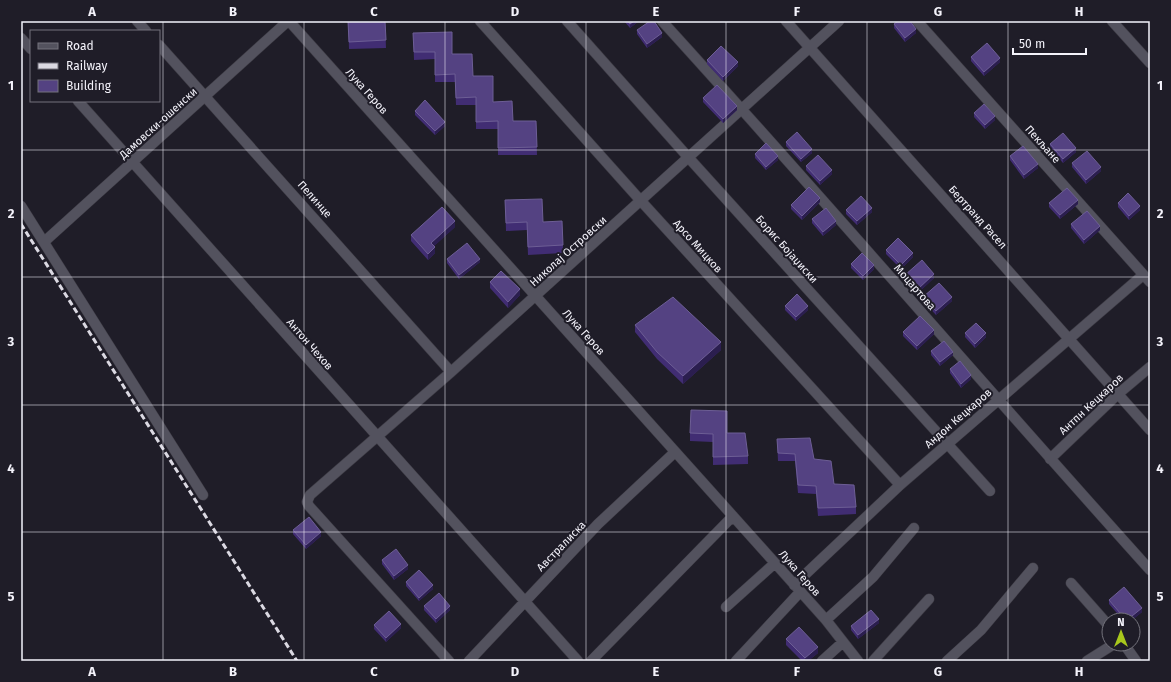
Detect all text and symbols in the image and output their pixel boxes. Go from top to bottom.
text: A [87,4,96,19]
text: B [229,4,237,19]
text: C [370,4,378,19]
text: D [511,4,520,19]
text: E [653,4,660,19]
text: F [794,4,801,19]
text: G [934,4,942,19]
text: H [1075,4,1083,19]
legend [30,30,160,102]
scale bar [1013,30,1086,56]
text: 50 m [1019,37,1045,51]
text: Road [66,39,94,53]
text: Railway [66,59,107,73]
street label: Лука Геров [343,66,390,117]
text: 1 [8,78,14,93]
text: 1 [1157,78,1163,93]
text: Building [66,79,112,93]
street label: Дамовски-ошенски [116,85,200,162]
street label: Пекљане [1022,123,1063,166]
street label: Пелинце [295,178,335,220]
street label: Бертранд Расел [946,183,1009,252]
text: 2 [8,206,15,221]
text: 2 [1157,206,1164,221]
street label: Борис Бојаџиски [753,213,820,286]
street label: Николај Островски [527,214,609,289]
street label: Арсо Мицков [670,217,725,276]
street label: Моцартова [891,262,938,313]
street label: Лука Геров [560,307,607,358]
street label: Антон Чехов [284,316,335,373]
text: 3 [7,334,15,349]
text: 3 [1156,334,1164,349]
street label: Антпн Кецкаров [1056,371,1126,437]
street label: Андон Кецкаров [922,386,994,451]
text: 4 [7,461,15,476]
text: 4 [1156,461,1164,476]
street label: Австралиска [534,519,589,574]
street label: Лука Геров [776,548,823,599]
text: 5 [8,589,15,604]
text: 5 [1157,589,1164,604]
north arrow [1101,612,1141,652]
text: N [1117,616,1125,629]
text: A [87,664,96,679]
text: B [229,664,237,679]
text: C [370,664,378,679]
text: D [511,664,520,679]
text: E [653,664,660,679]
text: F [794,664,801,679]
text: G [934,664,942,679]
text: H [1075,664,1083,679]

